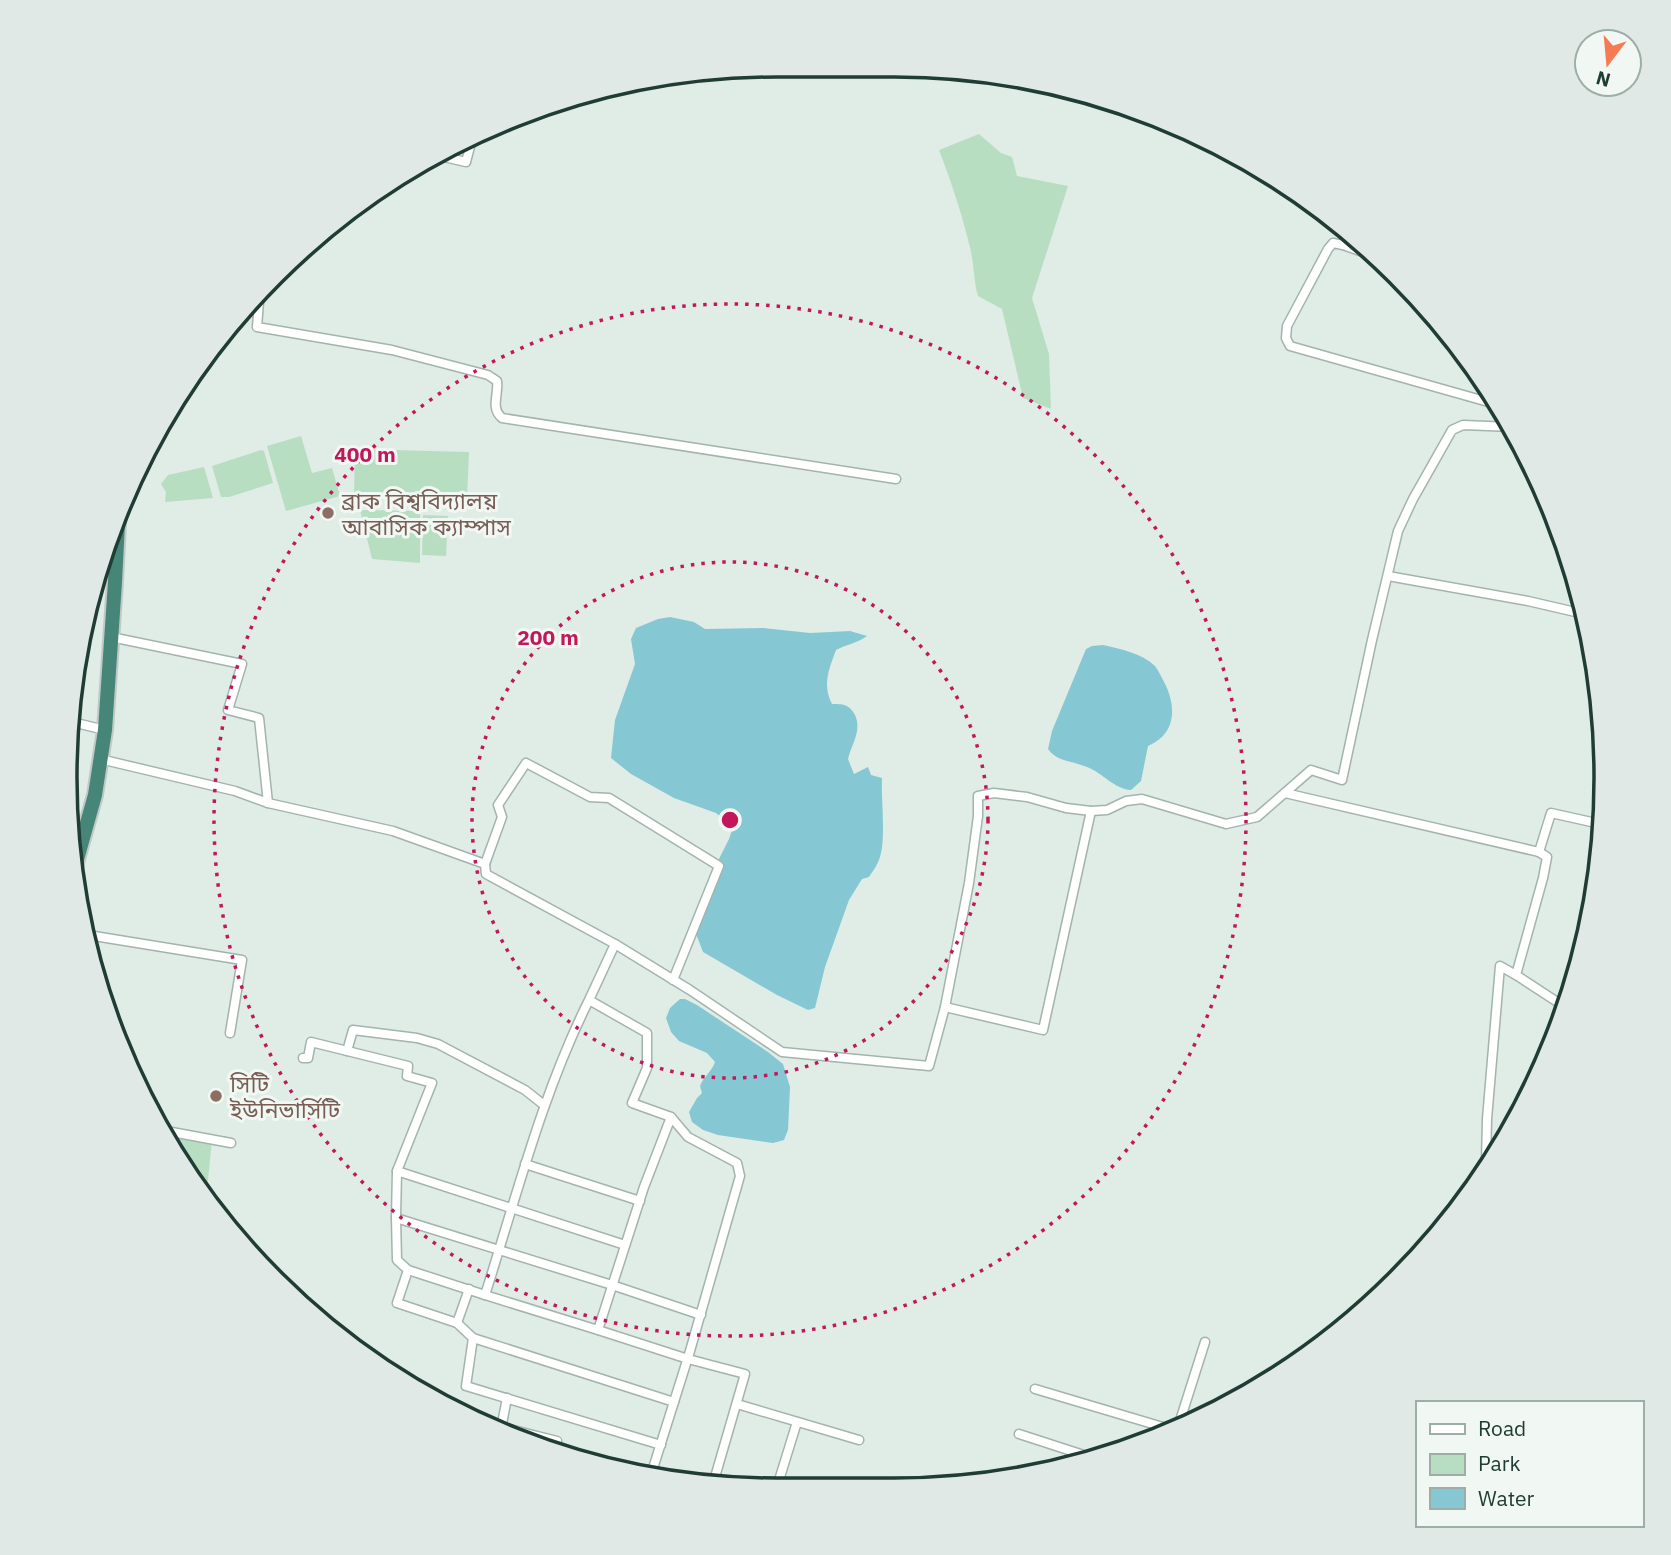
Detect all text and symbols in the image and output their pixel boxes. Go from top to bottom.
north arrow [1573,28,1643,98]
text: N [1593,66,1613,93]
text: 400 m [334,440,396,468]
place label: ব্রাক বিশ্ববিদ্যালয় আবাসিক ক্যাম্পাস [341,485,511,541]
marker: ব্রাক বিশ্ববিদ্যালয় আবাসিক ক্যাম্পাস [320,505,336,521]
text: 200 m [517,623,579,651]
centre of rings [718,808,742,832]
place label: সিটি ইউনিভার্সিটি [229,1068,340,1124]
marker: সিটি ইউনিভার্সিটি [208,1088,224,1104]
legend [1416,1401,1643,1527]
text: Road [1478,1414,1526,1442]
text: Park [1478,1449,1521,1477]
text: Water [1478,1484,1535,1512]

